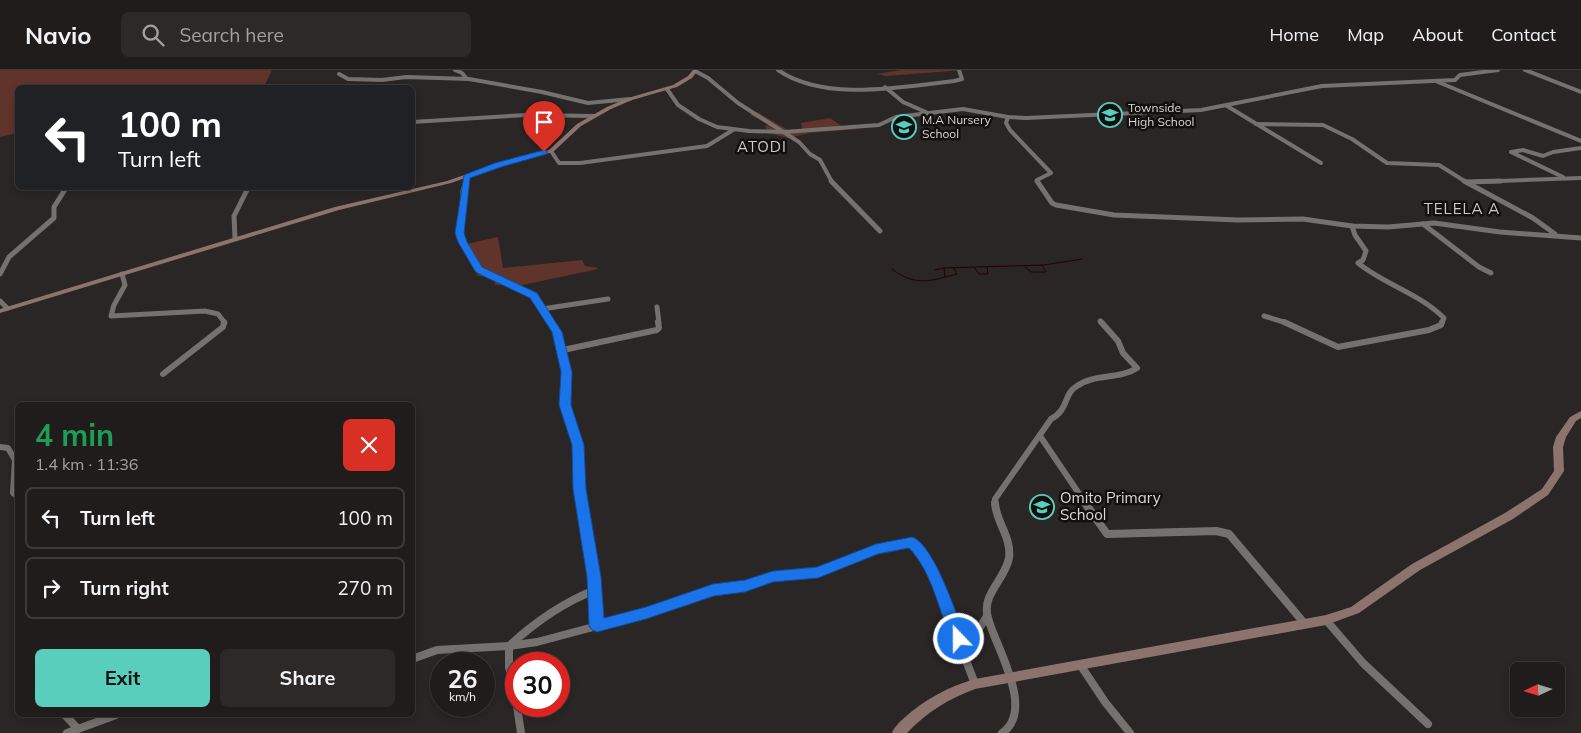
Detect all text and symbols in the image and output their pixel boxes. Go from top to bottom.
search box [121,12,471,57]
text: Navio [25,20,91,50]
icon: search [139,21,167,49]
text: Search here [179,23,284,47]
text: Home [1269,23,1319,46]
text: Map [1347,23,1384,46]
text: About [1412,23,1463,46]
text: Contact [1491,23,1556,46]
place label: Townside High School [1128,100,1194,129]
pin [523,101,565,152]
text: 100 m [118,102,222,146]
school or university icon: Townside High School [1097,102,1123,128]
icon: left [35,105,100,170]
icon: arrive [530,108,558,136]
place label: M.A Nursery School [922,112,992,141]
school or university icon: M.A Nursery School [891,114,917,140]
district label: ATODI [737,137,787,156]
text: Turn left [118,145,201,173]
district label: TELELA A [1424,199,1500,218]
text: 4 min [35,416,114,454]
button: close [343,419,395,471]
text: 1.4 km · 11:36 [35,454,138,474]
place label: Omito Primary School [1060,488,1161,524]
school or university icon: Omito Primary School [1029,494,1055,520]
icon: left [37,504,65,532]
text: Turn left [80,506,155,530]
text: 100 m [337,506,393,530]
icon: right [37,574,65,602]
text: Turn right [80,576,169,600]
text: 270 m [337,576,393,600]
position arrow [932,612,984,664]
button: Exit [35,649,210,707]
button: Share [220,649,395,707]
speed limit sign: 30 [505,652,570,717]
north arrow [1510,662,1565,718]
map controls [1510,662,1565,717]
text: 26 [447,663,478,694]
text: km/h [449,689,476,704]

